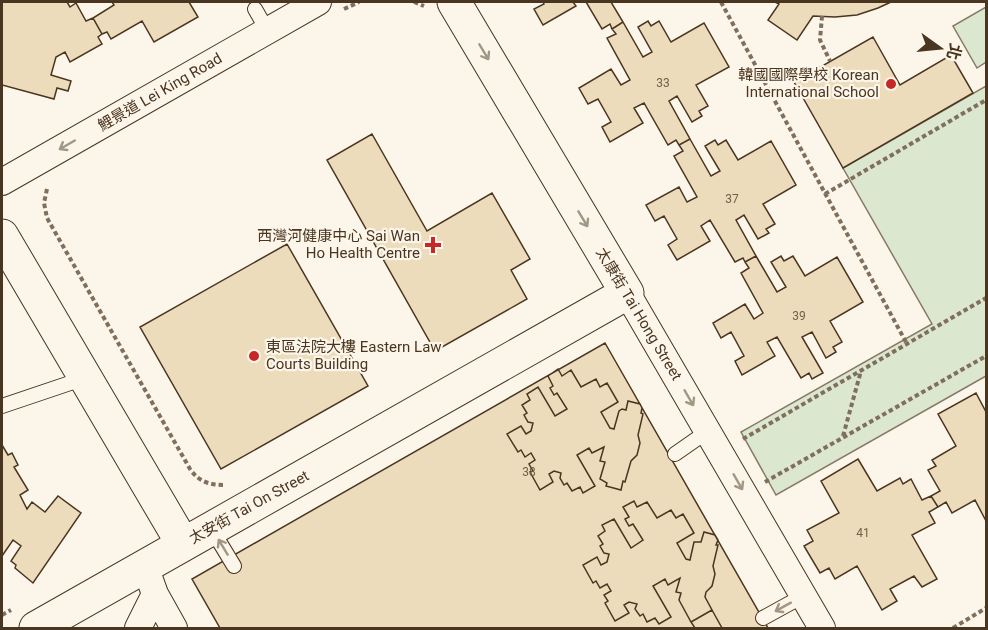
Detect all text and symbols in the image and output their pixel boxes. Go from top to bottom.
north arrow [910,18,970,78]
text: 北 [943,42,965,62]
one-way arrow [478,43,490,60]
street label: 鯉景道 Lei King Road [95,49,225,135]
place label: 韓國國際學校 Korean International School [738,66,879,101]
house number: 33 [656,76,670,90]
marker: 韓國國際學校 Korean International School [884,77,898,91]
one-way arrow [59,139,76,151]
house number: 37 [725,192,739,206]
one-way arrow [578,210,590,227]
place label: 西灣河健康中心 Sai Wan Ho Health Centre [257,227,420,262]
marker: 西灣河健康中心 Sai Wan Ho Health Centre [424,236,442,254]
street label: 太康街 Tai Hong Street [592,244,686,384]
house number: 39 [792,309,806,323]
place label: 東區法院大樓 Eastern Law Courts Building [266,338,442,373]
marker: 東區法院大樓 Eastern Law Courts Building [247,349,261,363]
one-way arrow [683,389,695,406]
house number: 38 [522,465,536,479]
street label: 太安街 Tai On Street [186,467,312,547]
one-way arrow [733,472,744,490]
house number: 41 [856,526,870,540]
one-way arrow [217,539,229,556]
one-way arrow [775,601,792,613]

